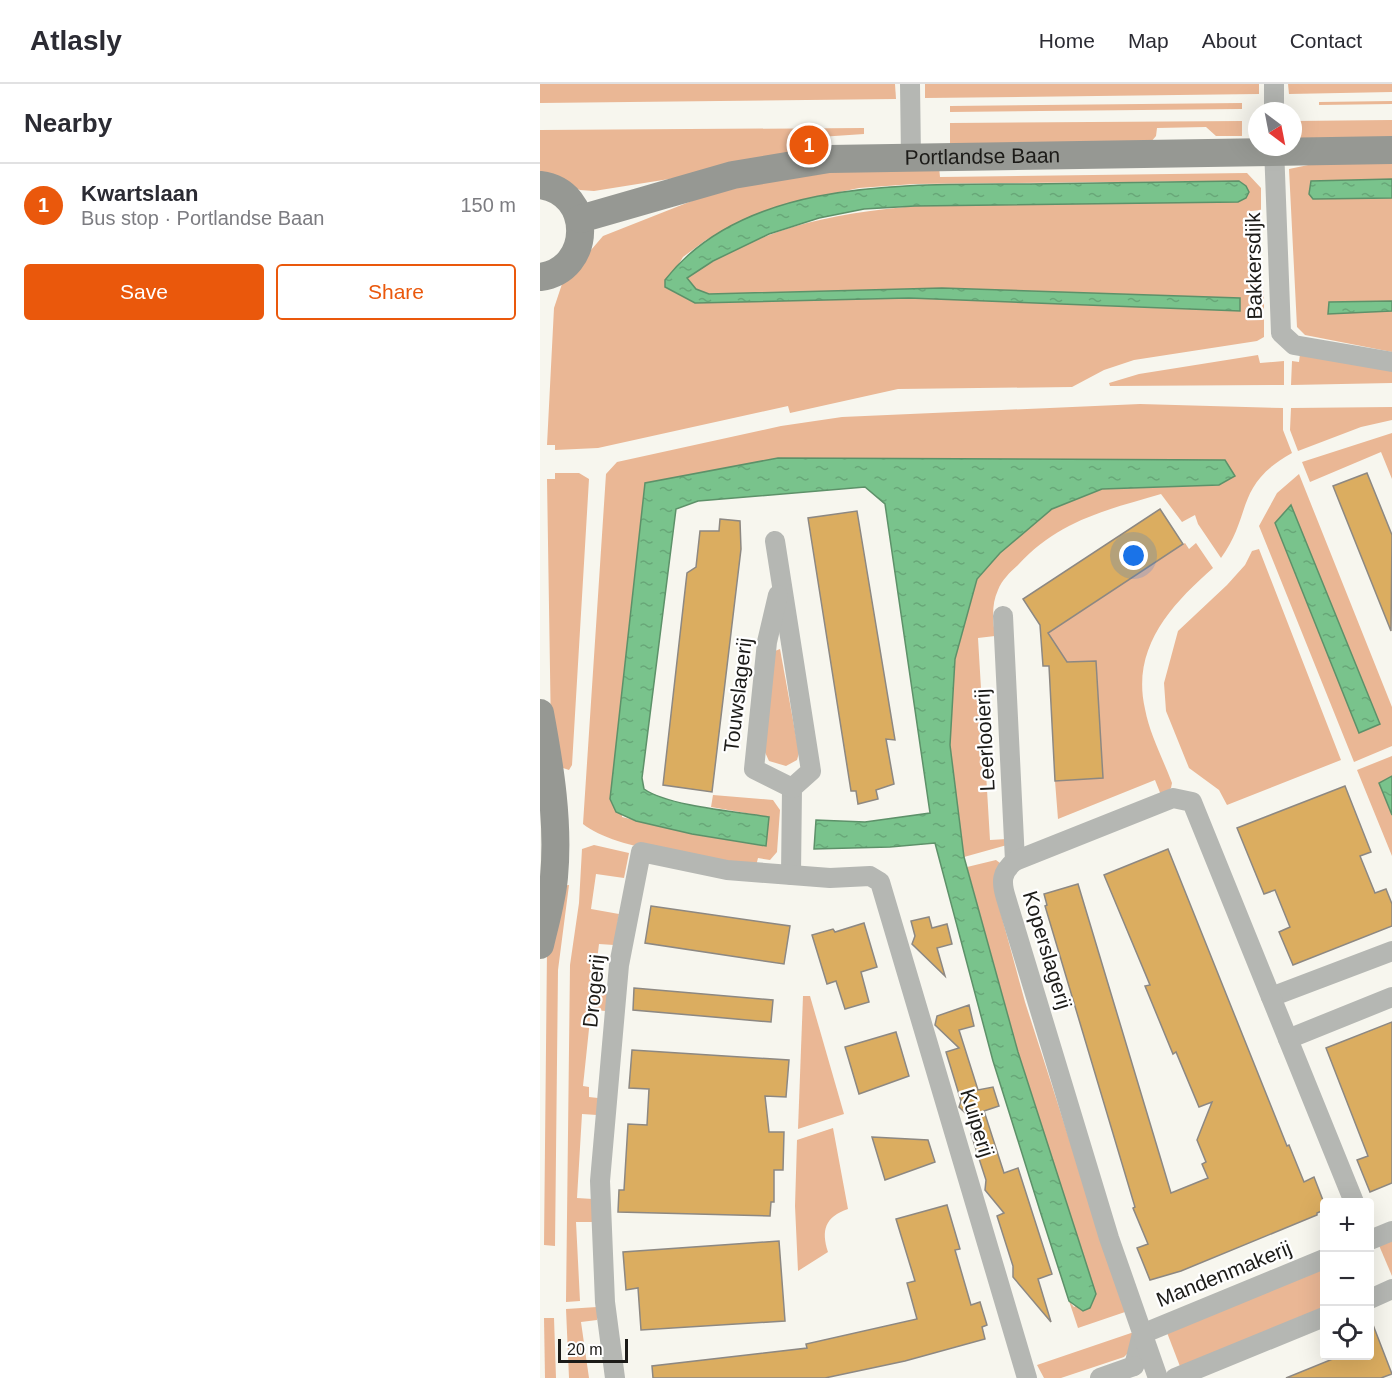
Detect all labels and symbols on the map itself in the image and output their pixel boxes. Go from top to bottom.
north arrow [1248,102,1302,156]
pin: 1 [790,122,828,168]
street label: Portlandse Baan [905,143,1060,169]
street label: Bakkersdijk [1241,212,1266,320]
your location [1119,541,1148,570]
street label: Touwslagerij [719,636,756,754]
street label: Leerlooierij [970,688,999,792]
street label: Koperslagerij [1019,888,1076,1012]
street label: Drogerij [578,953,609,1029]
street label: Kuiperij [956,1086,999,1160]
street label: Mandenmakerij [1153,1236,1295,1311]
scale bar [558,1336,628,1364]

